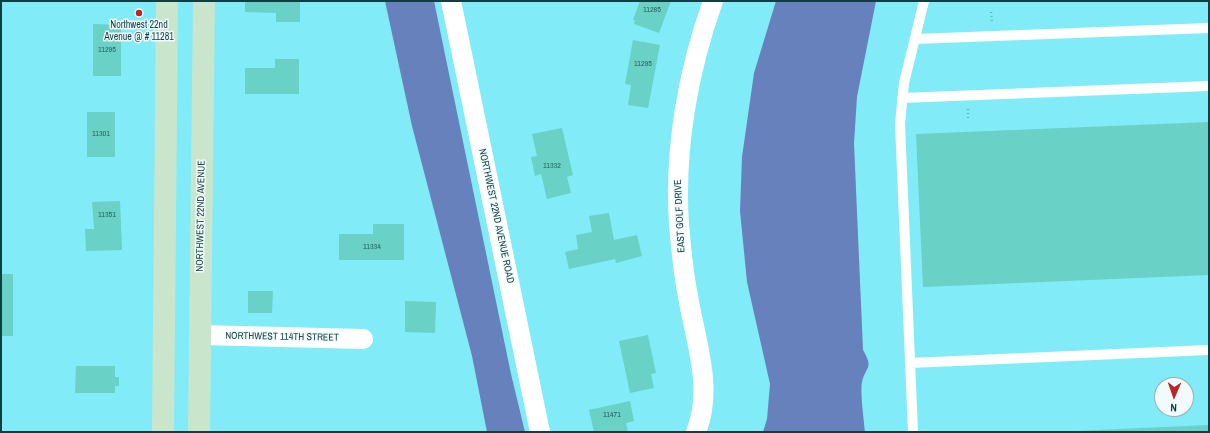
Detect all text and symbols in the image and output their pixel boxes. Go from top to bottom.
house number: 11285 [643,5,661,15]
marker: Northwest 22nd Avenue @ # 11281 [134,8,144,18]
place label: Northwest 22nd Avenue @ # 11281 [104,19,174,42]
house number: 11295 [98,45,116,55]
house number: 11295 [634,59,652,69]
house number: 11301 [92,129,110,139]
street label: NORTHWEST 22ND AVENUE ROAD [476,148,516,284]
street label: NORTHWEST 22ND AVENUE [194,160,208,272]
house number: 11332 [543,161,561,171]
street label: EAST GOLF DRIVE [672,179,688,253]
house number: 11351 [98,210,116,220]
house number: 11334 [363,242,381,252]
street label: NORTHWEST 114TH STREET [225,330,339,344]
north arrow [1154,377,1194,417]
text: N [1170,401,1177,415]
house number: 11471 [603,410,621,420]

